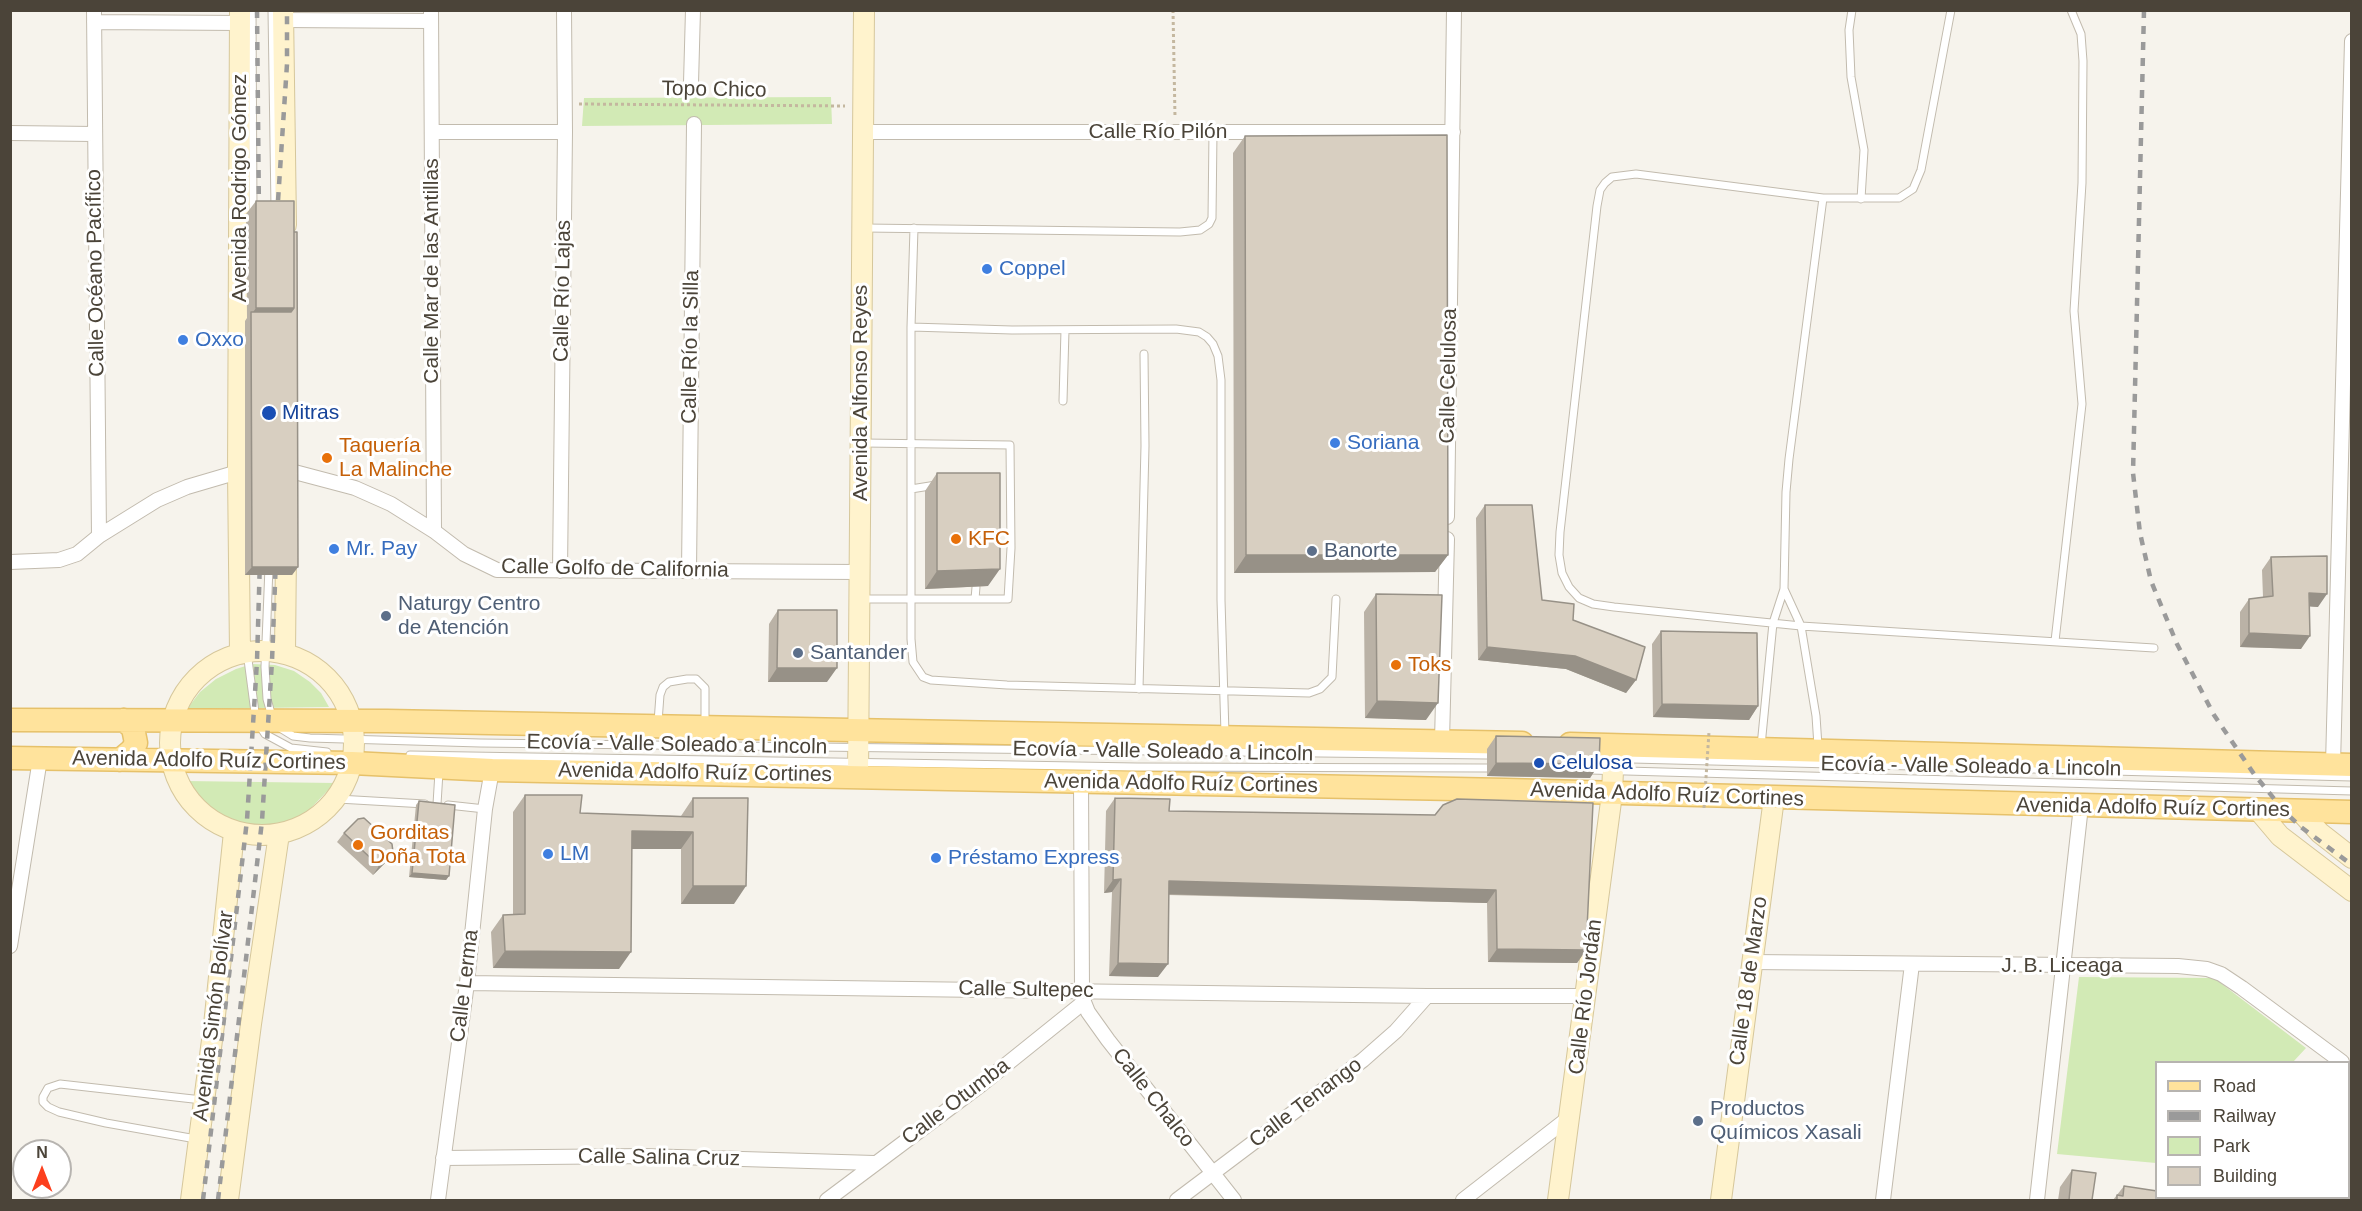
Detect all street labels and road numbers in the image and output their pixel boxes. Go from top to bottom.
street label: Avenida Rodrigo Gómez [227,74,253,302]
street label: Topo Chico [661,76,767,104]
street label: Calle Río Pilón [1089,119,1227,145]
street label: Calle Mar de las Antillas [419,158,445,384]
street label: Calle Océano Pacífico [82,169,110,377]
street label: Calle Río Lajas [549,220,577,362]
street label: Calle Río la Silla [677,270,705,424]
street label: Avenida Alfonso Reyes [848,285,874,501]
street label: Calle Celulosa [1435,308,1463,444]
street label: Calle Golfo de California [501,554,729,584]
street label: Ecovía - Valle Soleado a Lincoln [526,730,828,760]
street label: Ecovía - Valle Soleado a Lincoln [1012,737,1314,767]
street label: Avenida Adolfo Ruíz Cortines [72,746,346,776]
street label: Ecovía - Valle Soleado a Lincoln [1820,752,2122,782]
street label: Avenida Adolfo Ruíz Cortines [558,758,832,788]
street label: Avenida Adolfo Ruíz Cortines [1044,769,1318,799]
street label: Avenida Adolfo Ruíz Cortines [1530,778,1804,812]
street label: Avenida Adolfo Ruíz Cortines [2016,793,2290,823]
street label: Calle 18 de Marzo [1725,895,1773,1067]
street label: Avenida Simón Bolívar [189,909,239,1123]
street label: Calle Río Jordán [1564,918,1608,1076]
street label: Calle Lerma [446,928,484,1044]
street label: J. B. Liceaga [2001,953,2123,979]
street label: Calle Sultepec [958,976,1094,1004]
street label: Calle Chalco [1106,1043,1200,1153]
street label: Calle Otumba [897,1053,1015,1151]
street label: Calle Tenango [1245,1053,1367,1153]
street label: Calle Salina Cruz [578,1144,740,1172]

